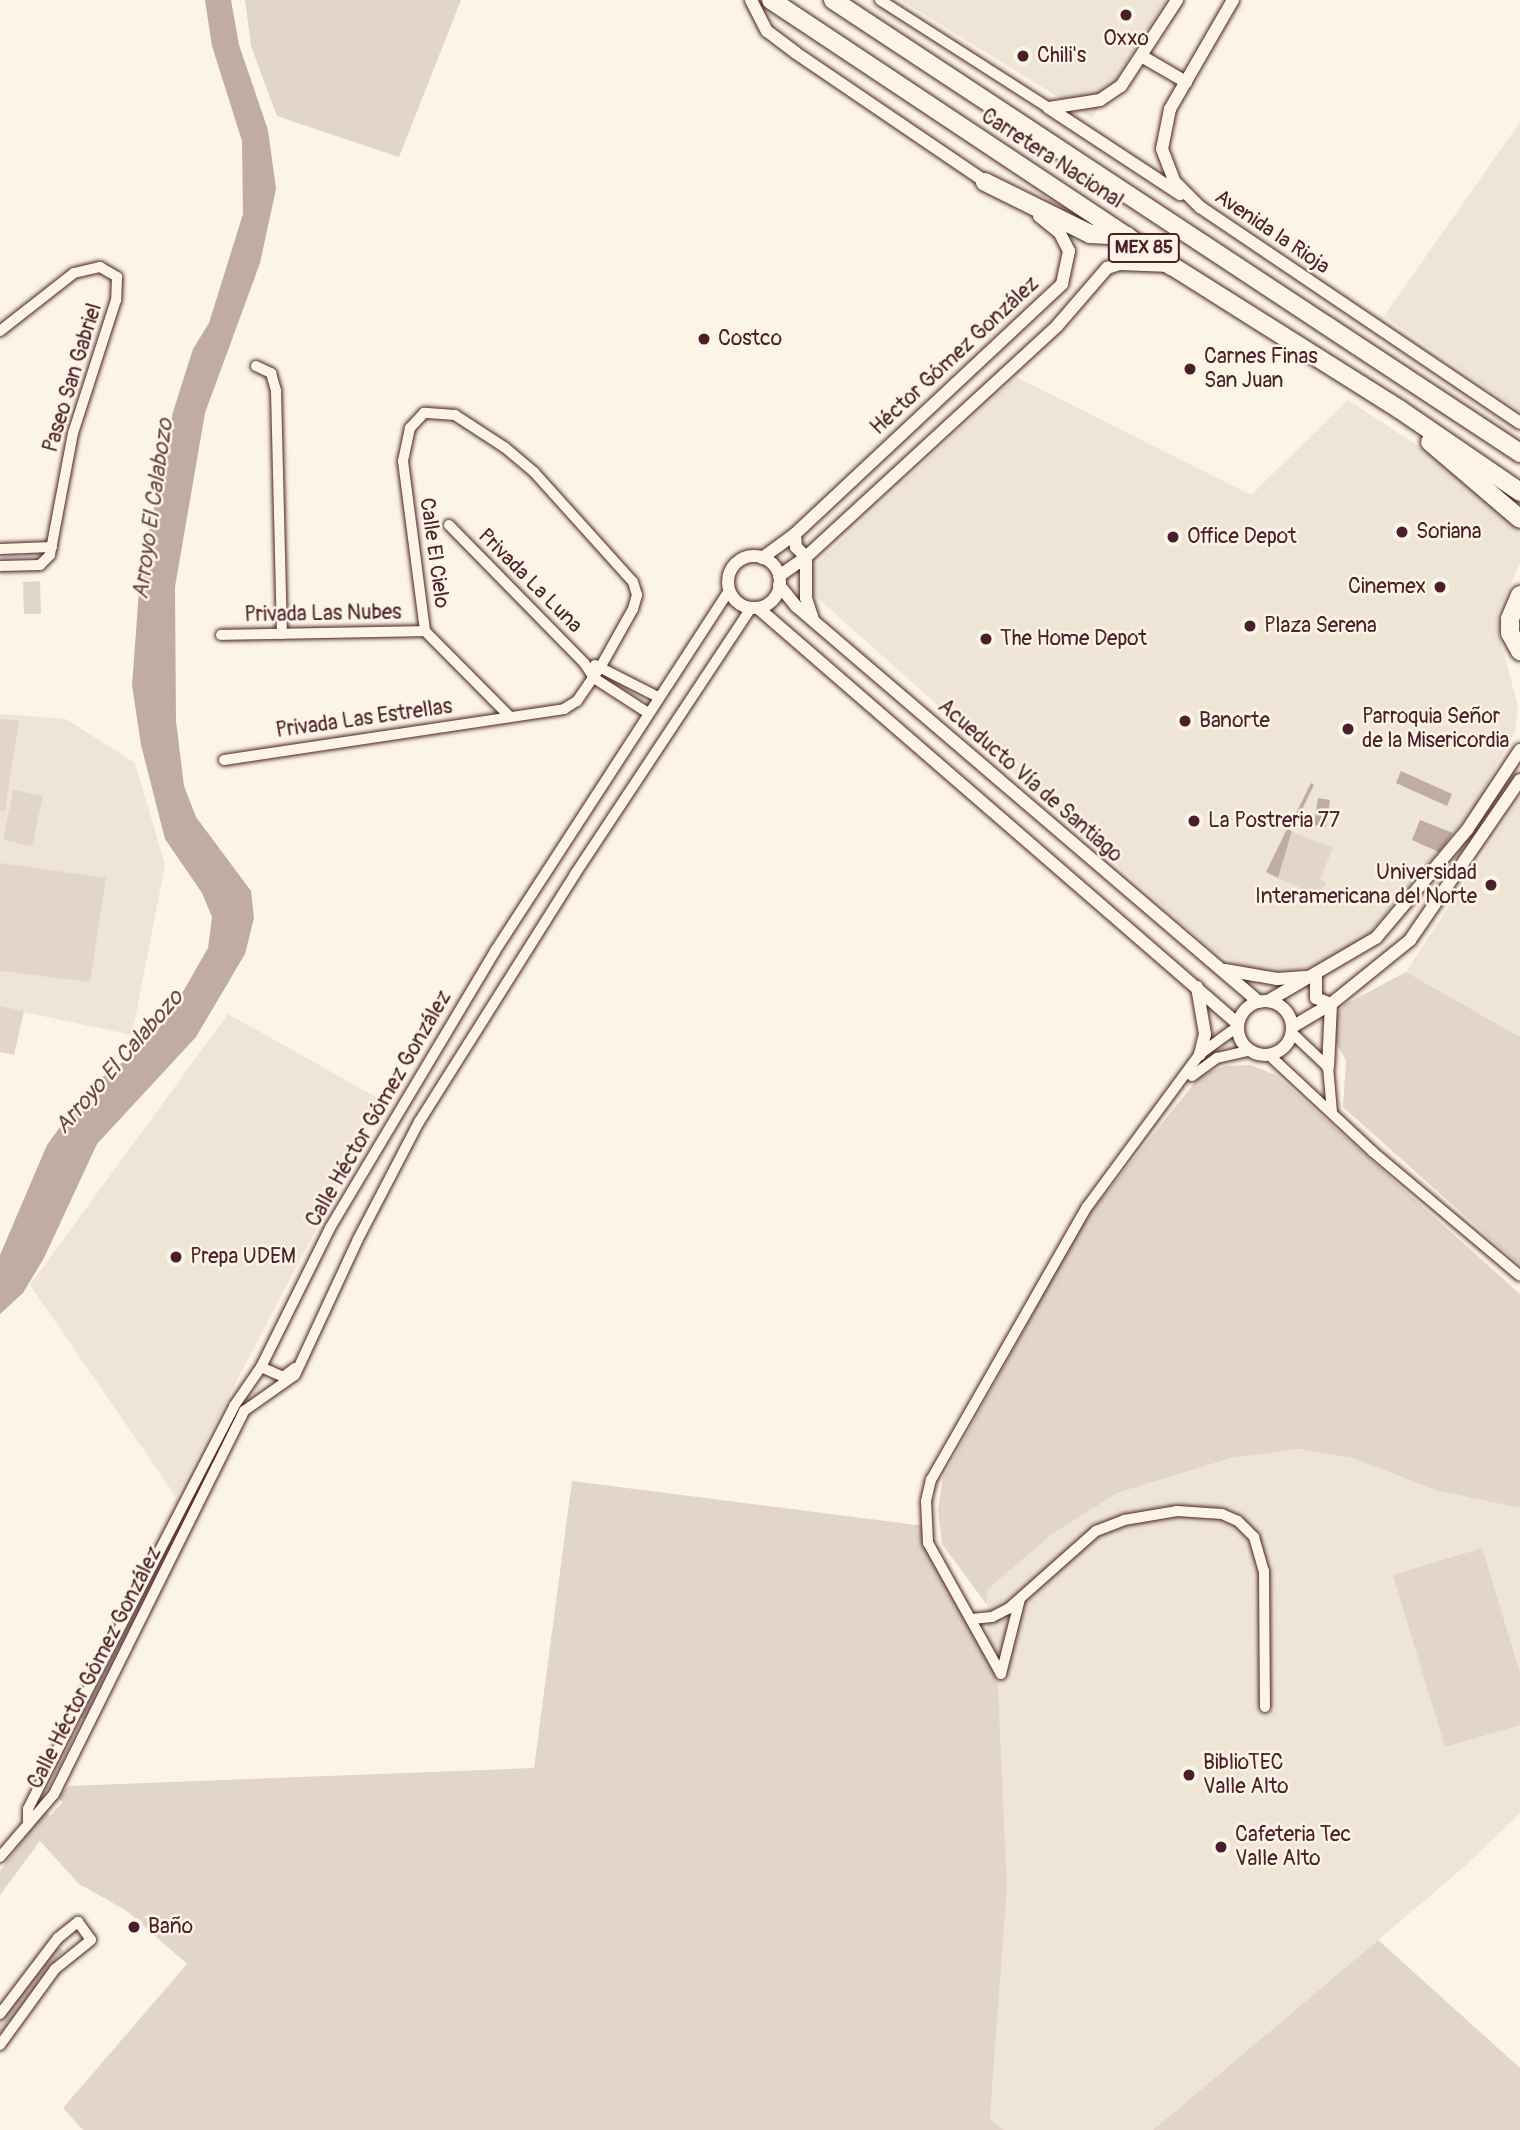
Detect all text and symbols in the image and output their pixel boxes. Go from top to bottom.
marker: Oxxo [1118,7,1134,23]
place label: Oxxo [1103,26,1149,52]
place label: Chili's [1037,43,1086,69]
marker: Chili's [1015,48,1031,64]
street label: Carretera Nacional [976,104,1128,214]
street label: Avenida la Rioja [1210,184,1334,280]
road number: MEX 85 [1107,232,1181,264]
street label: Héctor Gómez González [866,272,1044,440]
street label: Paseo San Gabriel [38,300,108,456]
place label: Costco [718,326,782,352]
marker: Costco [696,331,712,347]
place label: Carnes Finas San Juan [1204,344,1318,394]
marker: Carnes Finas San Juan [1182,361,1198,377]
water label: Arroyo El Calabozo [127,417,179,601]
street label: Calle El Cielo [414,496,454,610]
place label: Soriana [1416,519,1482,545]
street label: Privada La Luna [473,524,587,638]
place label: Office Depot [1187,524,1297,550]
marker: Soriana [1394,524,1410,540]
marker: Office Depot [1165,529,1181,545]
place label: Cinemex [1348,574,1426,600]
marker: Cinemex [1432,579,1448,595]
street label: Privada Las Nubes [244,600,402,628]
place label: Plaza Serena [1264,613,1377,639]
marker: Plaza Serena [1242,618,1258,634]
place label: The Home Depot [1000,626,1147,652]
marker: The Home Depot [978,631,994,647]
street label: Privada Las Estrellas [274,694,454,744]
street label: Acueducto Vía de Santiago [933,694,1127,868]
place label: Parroquia Señor de la Misericordia [1362,704,1509,754]
place label: Banorte [1199,708,1270,734]
marker: Banorte [1177,713,1193,729]
marker: Parroquia Señor de la Misericordia [1340,721,1356,737]
place label: La Postreria 77 [1208,808,1340,834]
marker: La Postreria 77 [1186,813,1202,829]
place label: Universidad Interamericana del Norte [1255,860,1477,910]
marker: Universidad Interamericana del Norte [1483,877,1499,893]
water label: Arroyo El Calabozo [49,984,189,1140]
street label: Calle Héctor Gómez González [301,986,457,1232]
place label: Prepa UDEM [190,1244,296,1270]
marker: Prepa UDEM [168,1249,184,1265]
street label: Calle Héctor Gómez González [23,1543,167,1793]
place label: BiblioTEC Valle Alto [1203,1750,1289,1800]
marker: BiblioTEC Valle Alto [1181,1767,1197,1783]
place label: Cafeteria Tec Valle Alto [1235,1822,1351,1872]
marker: Cafeteria Tec Valle Alto [1213,1839,1229,1855]
place label: Baño [148,1914,193,1940]
marker: Baño [126,1919,142,1935]

